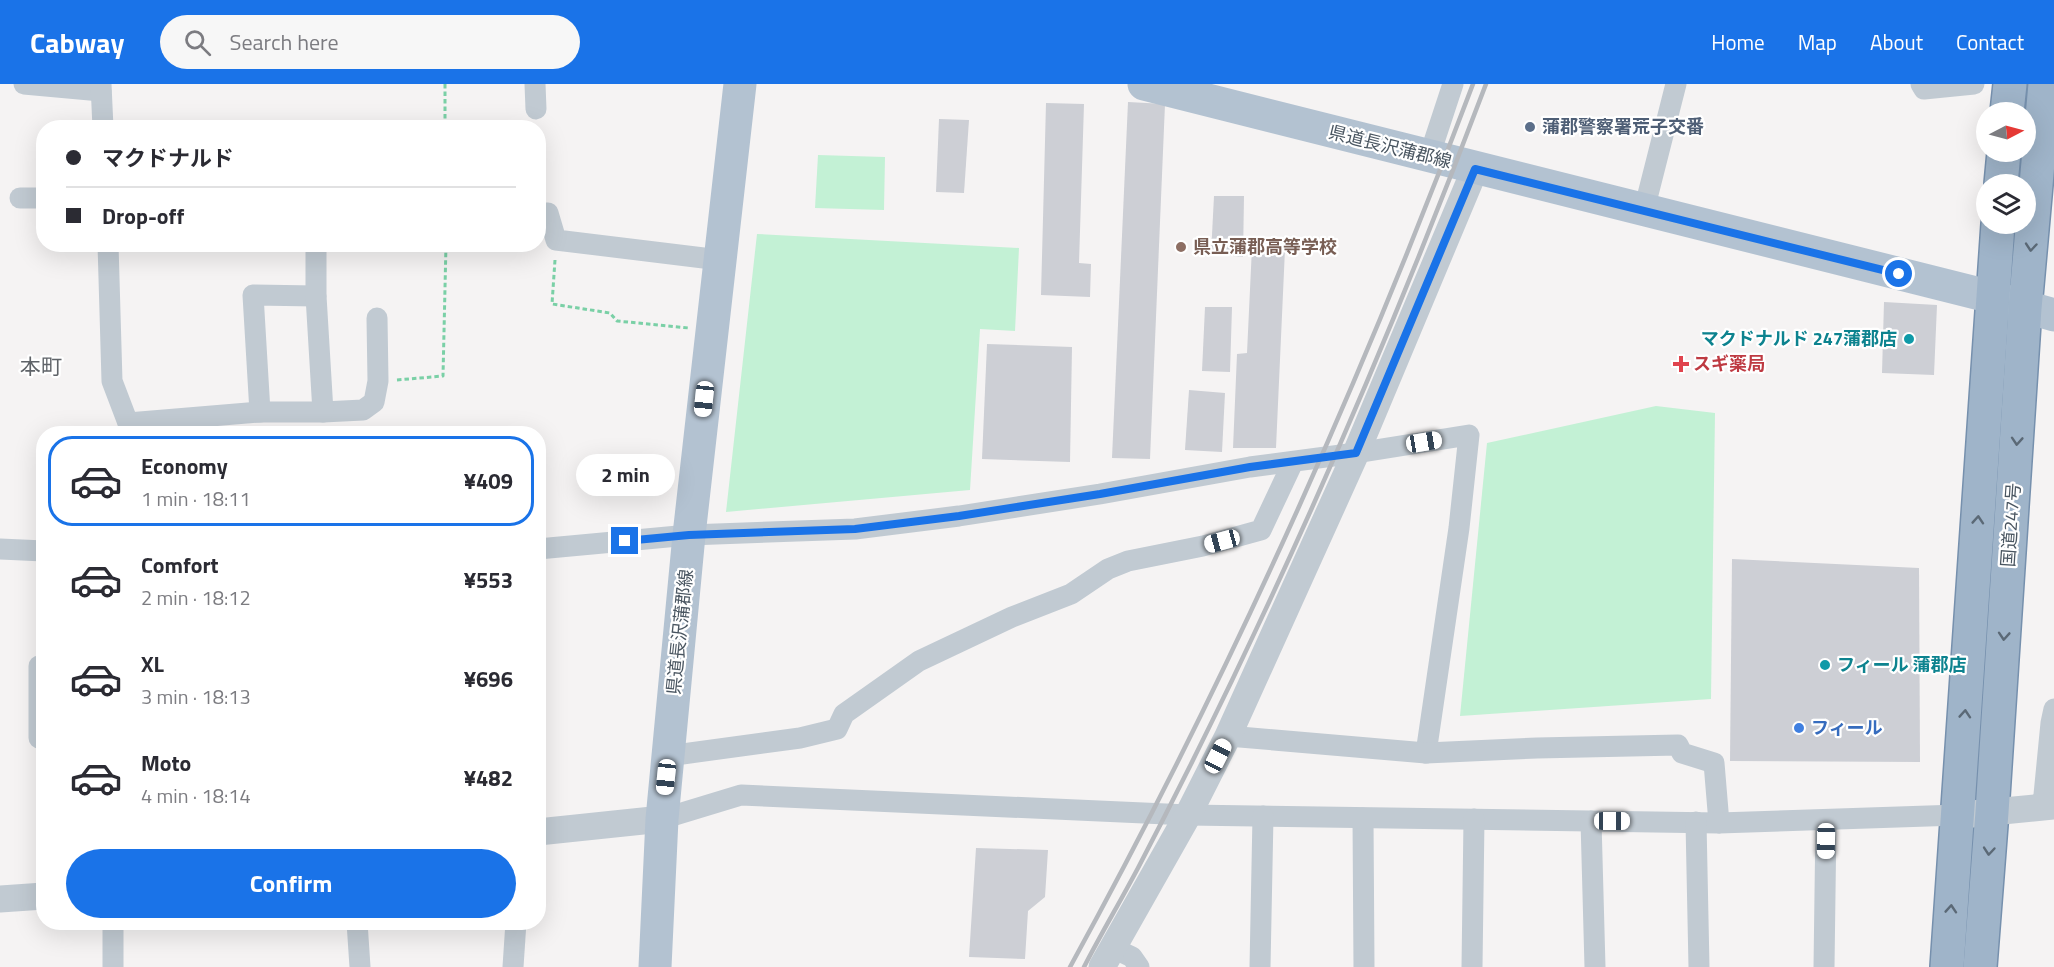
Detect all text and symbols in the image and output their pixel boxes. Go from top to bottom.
search box [160,15,580,69]
text: Cabway [30,21,124,64]
text: Search here [229,25,339,59]
icon: search [181,26,214,59]
text: Home [1711,26,1765,58]
text: Map [1798,26,1837,58]
text: About [1870,26,1923,58]
text: Contact [1956,26,2024,58]
north arrow [1976,102,2036,162]
map controls [1976,102,2036,234]
place label: 蒲郡警察署荒子交番 [1542,113,1704,140]
street label: 県道長沢蒲郡線 [1326,118,1455,175]
marker: 蒲郡警察署荒子交番 [1523,120,1537,134]
text: マクドナルド [102,141,234,175]
button: layers [1976,174,2036,234]
text: Drop-off [102,199,184,233]
place label: 県立蒲郡高等学校 [1193,233,1337,260]
marker: 県立蒲郡高等学校 [1174,240,1188,254]
one-way arrow [2025,242,2038,251]
route start [1885,260,1912,287]
place label: マクドナルド 247蒲郡店 [1701,325,1897,352]
marker: マクドナルド 247蒲郡店 [1902,332,1916,346]
district label: 本町 [20,350,62,382]
place label: スギ薬局 [1693,350,1765,377]
marker: スギ薬局 [1674,357,1688,371]
car [693,380,715,418]
car [1405,430,1443,454]
one-way arrow [2010,437,2023,446]
text: Economy [141,449,228,483]
icon: car [69,454,123,508]
callout: 2 min [576,454,674,496]
text: 2 min [601,459,650,490]
text: ¥409 [464,464,513,498]
street label: 国道247号 [1994,482,2027,568]
text: 1 min · 18:11 [141,483,251,514]
one-way arrow [1971,515,1984,524]
route end [611,527,638,554]
car [1202,528,1242,554]
text: Comfort [141,548,219,582]
icon: car [69,553,123,607]
text: ¥553 [464,563,513,597]
street label: 県道長沢蒲郡線 [659,568,700,696]
text: 2 min · 18:12 [141,582,251,613]
one-way arrow [1998,631,2011,640]
text: XL [141,647,164,681]
place label: フィール 蒲郡店 [1837,651,1967,678]
icon: car [69,652,123,706]
marker: フィール 蒲郡店 [1818,658,1832,672]
text: ¥696 [464,662,513,696]
text: 3 min · 18:13 [141,681,251,712]
one-way arrow [1958,710,1971,719]
place label: フィール [1811,714,1883,741]
marker: フィール [1792,721,1806,735]
car [1202,736,1234,776]
text: Moto [141,746,191,780]
icon: car [69,751,123,805]
car [655,758,677,796]
text: ¥482 [464,761,513,795]
text: 4 min · 18:14 [141,780,251,811]
car [1594,812,1630,830]
car [1817,823,1835,859]
one-way arrow [1983,847,1996,856]
button: Confirm [66,849,516,918]
one-way arrow [1944,904,1957,913]

